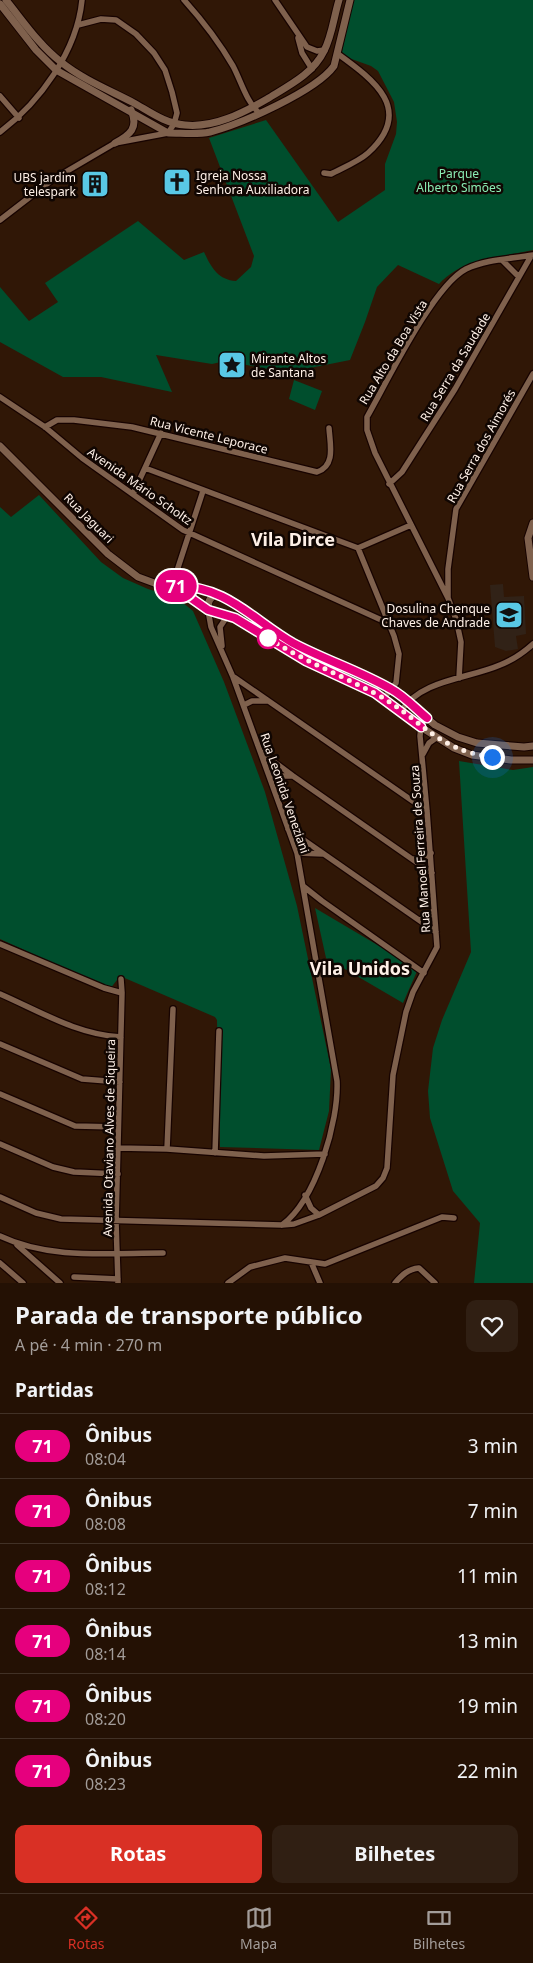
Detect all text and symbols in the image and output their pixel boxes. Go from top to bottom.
park label: Parque Alberto Simões [416,165,502,196]
church icon: Igreja Nossa Senhora Auxiliadora [162,167,192,197]
place label: Igreja Nossa Senhora Auxiliadora [196,167,310,198]
place label: UBS jardim telespark [13,169,77,200]
building icon: UBS jardim telespark [80,169,110,199]
street label: Rua Alto da Boa Vista [355,296,431,408]
street label: Rua Serra da Saudade [416,309,494,424]
place icon: Mirante Altos de Santana [217,350,247,380]
place label: Mirante Altos de Santana [251,350,326,381]
street label: Rua Serra dos Aimorés [443,386,519,506]
street label: Rua Vicente Leporace [148,412,270,458]
street label: Avenida Mário Scholtz [84,443,196,529]
street label: Rua Jaguari [60,489,118,547]
district label: Vila Dirce [251,527,335,551]
line badge: 71 [154,570,198,602]
text: 71 [166,574,186,598]
place label: Dosulina Chenque Chaves de Andrade [381,600,490,631]
school or university icon: Dosulina Chenque Chaves de Andrade [494,600,524,630]
unlabelled marker [257,627,279,649]
street label: Rua Leonida Veneziani [256,730,314,856]
your location [480,745,505,770]
street label: Rua Manoel Ferreira de Souza [406,765,434,933]
district label: Vila Unidos [310,956,410,980]
street label: Avenida Otaviano Alves de Siqueira [99,1039,119,1237]
text: Parada de transporte público [15,1298,363,1331]
button: heart [466,1300,518,1352]
text: A pé · 4 min · 270 m [15,1334,162,1356]
text: Partidas [15,1377,94,1403]
text: Ônibus [85,1422,152,1448]
text: 3 min [468,1433,518,1459]
text: 71 [32,1434,53,1458]
text: 08:04 [85,1448,126,1470]
text: Ônibus [85,1487,152,1513]
text: 7 min [468,1498,518,1524]
text: 71 [32,1499,53,1523]
text: 08:08 [85,1513,126,1535]
text: Ônibus [85,1552,152,1578]
text: 11 min [457,1563,518,1589]
text: 71 [32,1564,53,1588]
text: 08:12 [85,1578,126,1600]
text: Ônibus [85,1617,152,1643]
text: 13 min [457,1628,518,1654]
text: 71 [32,1629,53,1653]
text: 08:14 [85,1643,126,1665]
text: Ônibus [85,1682,152,1708]
text: 19 min [457,1693,518,1719]
text: 71 [32,1694,53,1718]
text: 08:20 [85,1708,126,1730]
text: Ônibus [85,1747,152,1773]
text: 22 min [457,1758,518,1784]
text: 71 [32,1759,53,1783]
text: 08:23 [85,1773,126,1795]
button: Rotas [15,1825,262,1883]
button: Bilhetes [272,1825,518,1883]
tab: Rotas [68,1904,105,1953]
tab: Mapa [240,1904,277,1953]
tab: Bilhetes [413,1904,465,1953]

